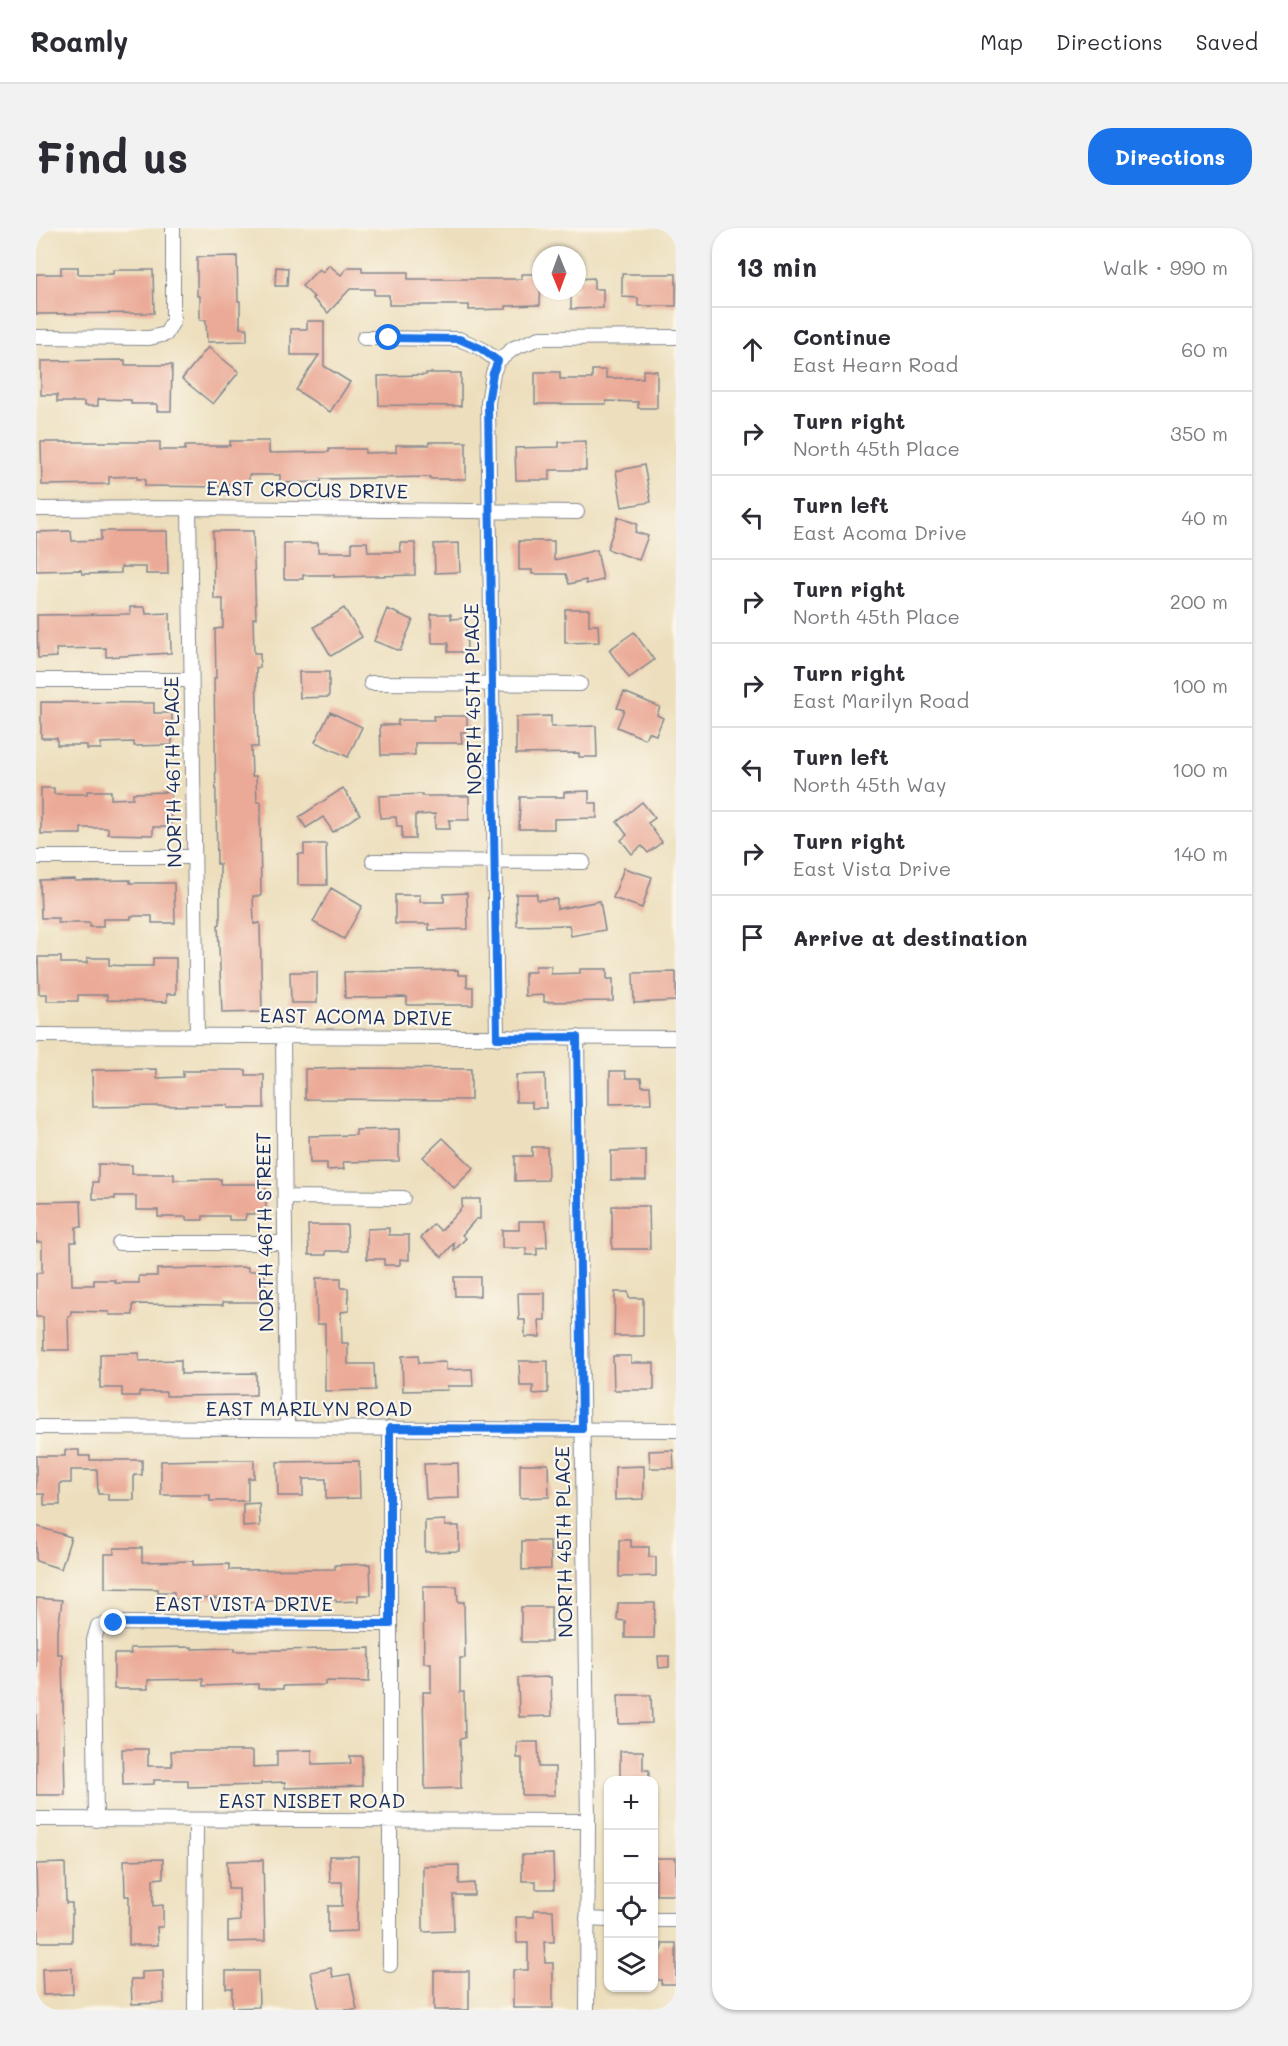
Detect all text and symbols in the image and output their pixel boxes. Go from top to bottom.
text: Roamly [30,23,129,59]
text: Map [980,28,1023,55]
text: Directions [1056,28,1163,55]
text: Saved [1196,28,1258,55]
button: Directions [1088,128,1252,185]
text: Find us [36,129,188,184]
north arrow [532,246,586,300]
text: 13 min [736,250,817,284]
text: Walk · 990 m [1103,254,1228,280]
text: Continue [793,322,891,351]
route start [375,324,401,350]
icon: ahead [736,333,769,366]
text: 60 m [1181,336,1228,362]
text: East Hearn Road [793,351,958,377]
text: Turn right [793,406,905,435]
icon: right [736,417,769,450]
text: 350 m [1170,420,1228,446]
text: North 45th Place [793,435,960,461]
street label: EAST CROCUS DRIVE [206,474,408,504]
text: Turn left [793,490,889,519]
icon: left [736,501,769,534]
text: 40 m [1182,504,1228,530]
text: East Acoma Drive [793,519,967,545]
text: Turn right [793,574,905,603]
icon: right [736,585,769,618]
text: 200 m [1170,588,1228,614]
street label: NORTH 45TH PLACE [457,603,487,795]
text: North 45th Place [793,603,960,629]
text: Turn right [793,658,905,687]
icon: right [736,669,769,702]
text: 100 m [1172,672,1228,698]
street label: NORTH 46TH PLACE [157,676,187,868]
text: East Marilyn Road [793,687,969,713]
text: Turn left [793,742,889,771]
icon: left [736,753,769,786]
text: 100 m [1172,756,1228,782]
text: North 45th Way [793,771,946,797]
text: Turn right [793,826,905,855]
icon: right [736,837,769,870]
text: 140 m [1173,840,1228,866]
text: East Vista Drive [793,855,951,881]
icon: arrive [736,921,769,954]
text: Arrive at destination [793,923,1028,952]
street label: EAST ACOMA DRIVE [259,1001,453,1031]
street label: NORTH 46TH STREET [249,1132,279,1332]
street label: EAST MARILYN ROAD [206,1395,412,1421]
street label: NORTH 45TH PLACE [548,1446,578,1638]
street label: EAST VISTA DRIVE [155,1590,333,1616]
route end [100,1609,126,1635]
map controls [604,1776,658,1992]
button: + [604,1776,658,1830]
street label: EAST NISBET ROAD [219,1787,405,1813]
button: − [604,1830,658,1884]
button: locate [604,1884,658,1938]
button: layers [604,1938,658,1992]

